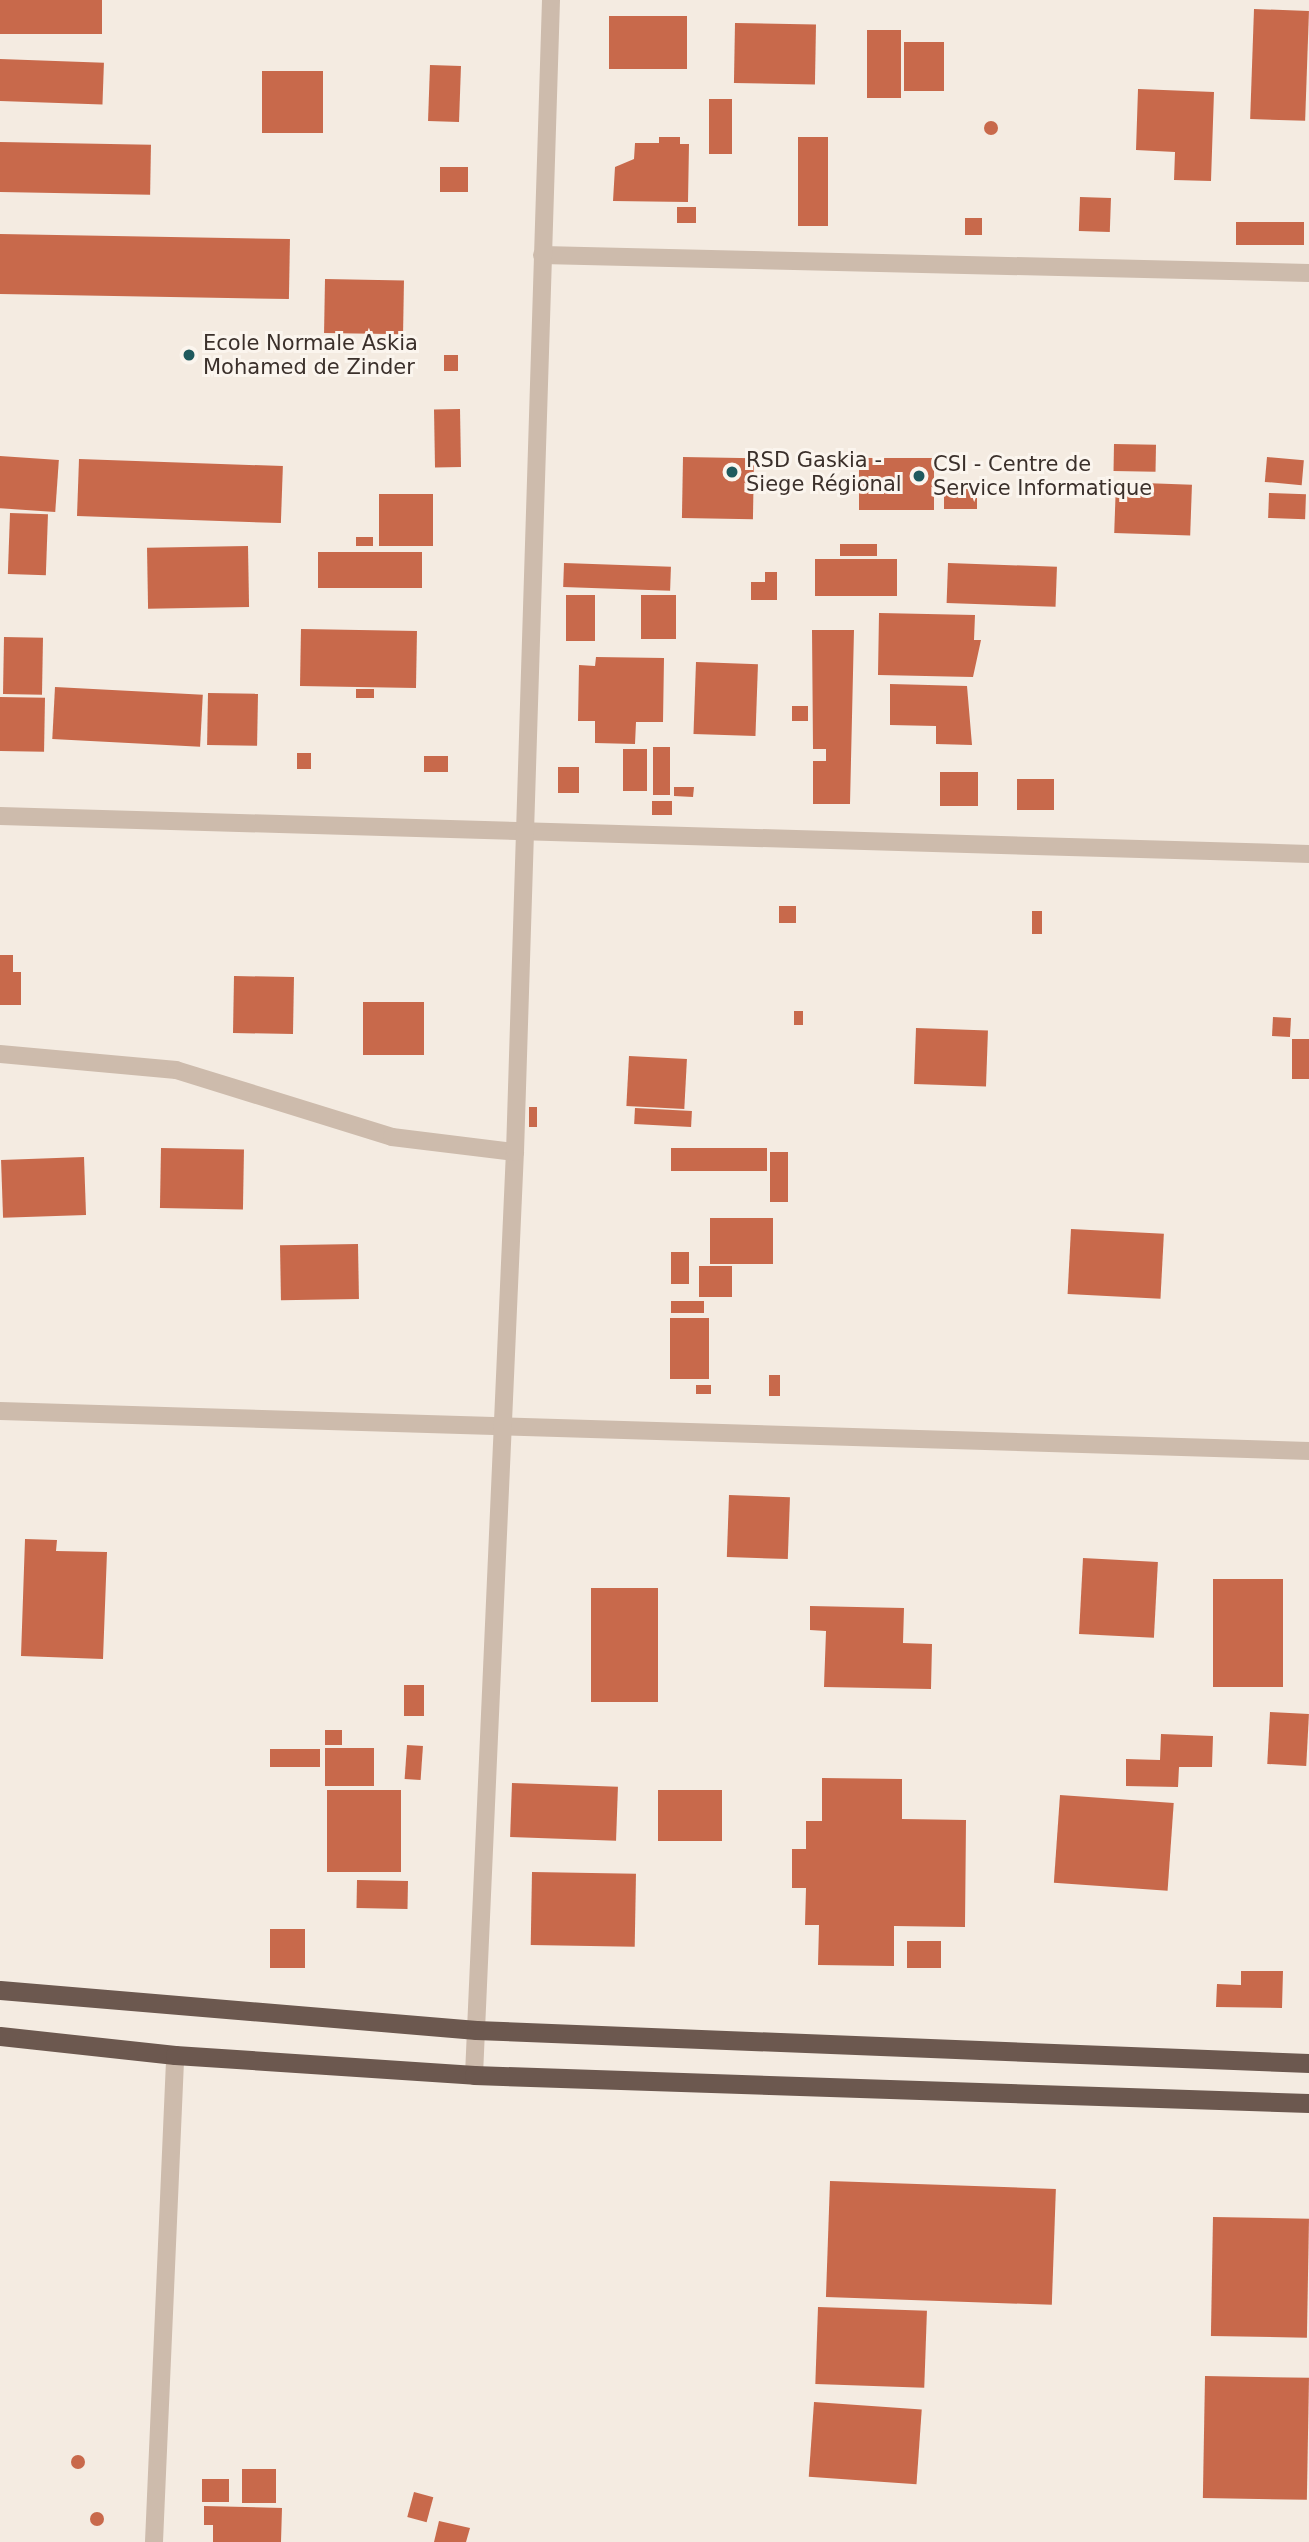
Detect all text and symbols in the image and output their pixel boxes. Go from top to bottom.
place label: Ecole Normale Askia Mohamed de Zinder [203,330,418,380]
marker: Ecole Normale Askia Mohamed de Zinder [181,347,197,363]
place label: RSD Gaskia - Siege Régional [746,447,902,497]
place label: CSI - Centre de Service Informatique [933,451,1152,501]
marker: RSD Gaskia - Siege Régional [724,464,740,480]
marker: CSI - Centre de Service Informatique [911,468,927,484]

